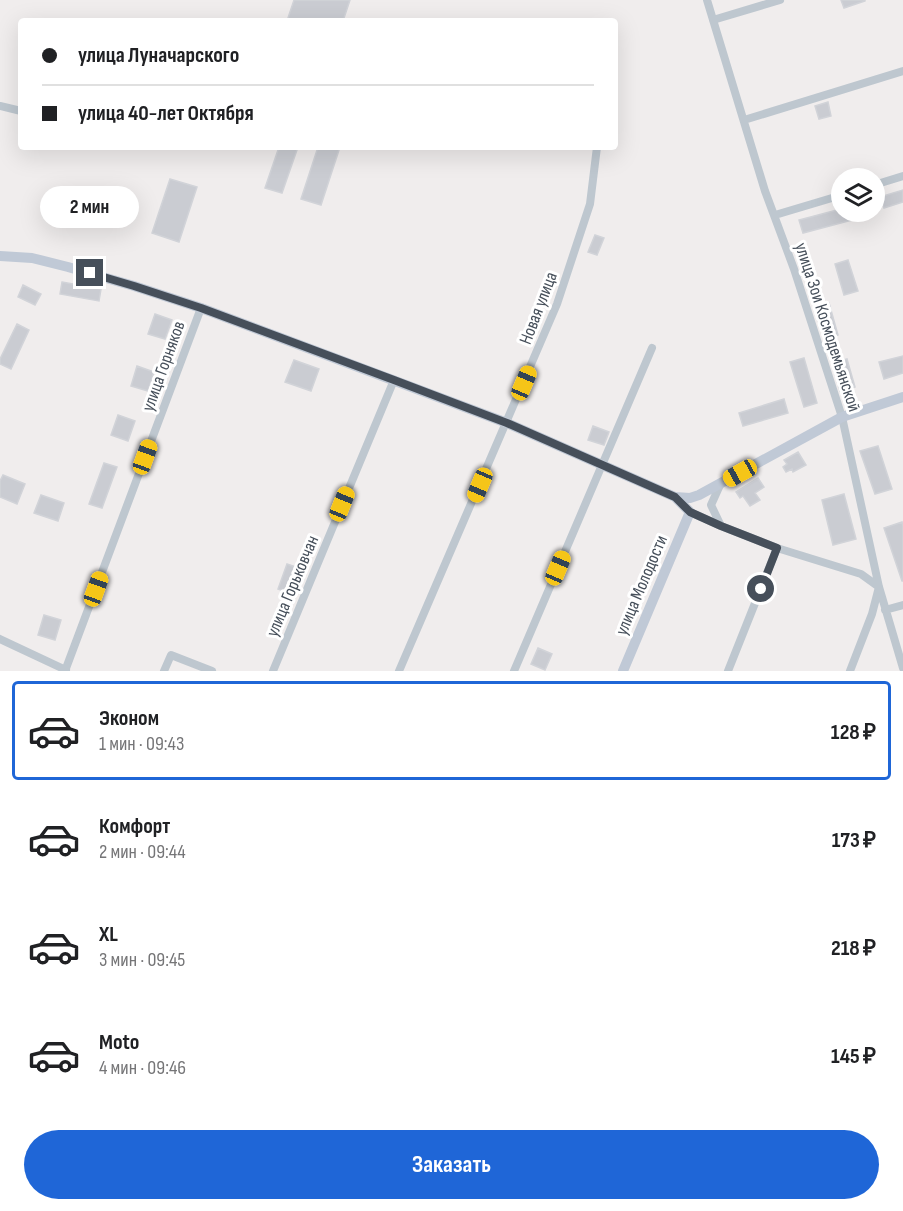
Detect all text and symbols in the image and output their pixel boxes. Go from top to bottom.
text: улица Луначарского [78,42,239,69]
text: улица 40-лет Октября [78,100,254,127]
map controls [831,168,885,222]
button: layers [831,168,885,222]
callout: 2 мин [40,186,140,228]
text: 2 мин [70,195,109,219]
street label: улица Зои Космодемьянской [790,240,865,414]
route end [76,259,103,286]
street label: Новая улица [515,269,562,347]
street label: улица Горняков [137,318,190,414]
car [509,363,539,403]
car [130,437,160,477]
car [720,456,760,490]
car [465,465,495,505]
car [327,484,357,524]
street label: улица Горьковчан [262,532,323,640]
street label: улица Молодости [611,532,672,638]
car [543,548,573,588]
car [81,569,111,609]
route start [747,575,774,602]
icon: car [27,704,81,758]
text: Эконом [99,705,159,732]
text: 128 ₽ [831,719,876,746]
text: 1 мин · 09:43 [99,732,184,756]
icon: car [27,812,81,866]
text: Комфорт [99,813,170,840]
text: 173 ₽ [832,827,876,854]
text: 2 мин · 09:44 [99,840,186,864]
icon: car [27,920,81,974]
text: XL [99,921,118,948]
text: 218 ₽ [831,935,876,962]
text: 3 мин · 09:45 [99,948,185,972]
icon: car [27,1028,81,1082]
text: Moto [99,1029,139,1056]
text: 145 ₽ [831,1043,876,1070]
text: 4 мин · 09:46 [99,1056,186,1080]
button: Заказать [24,1130,879,1199]

